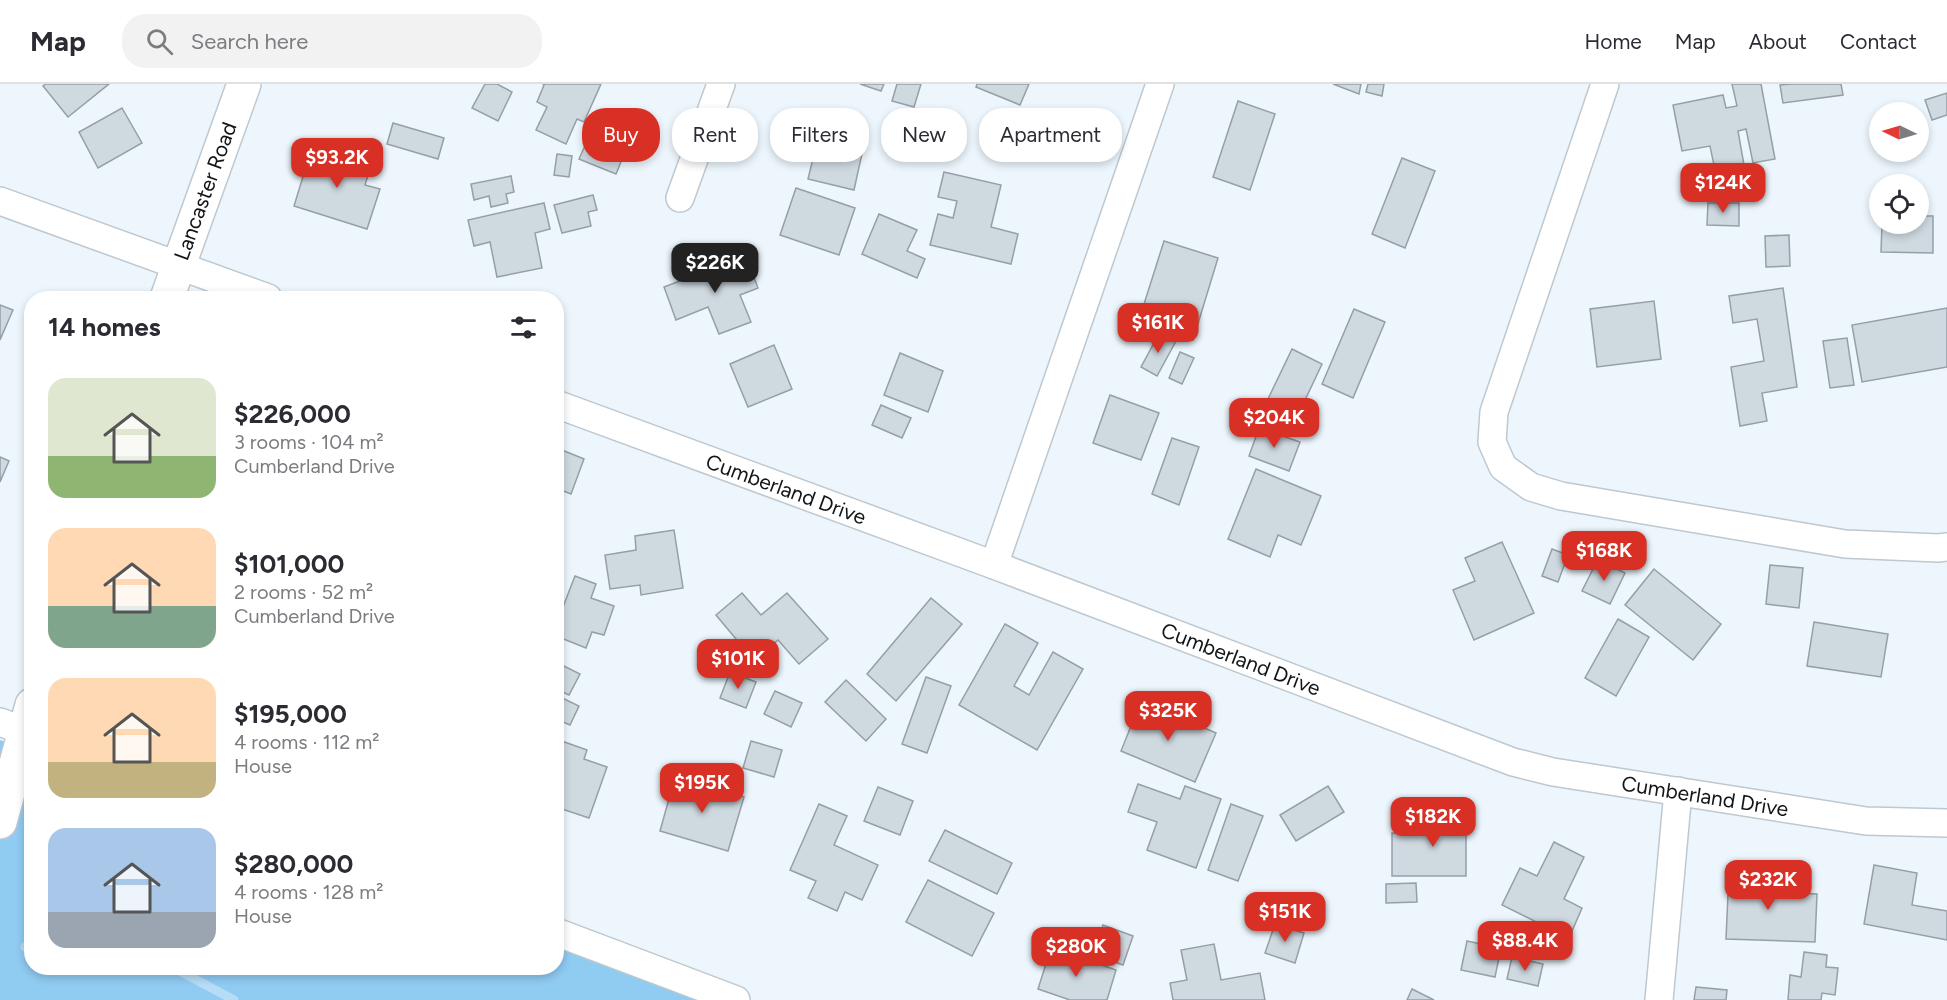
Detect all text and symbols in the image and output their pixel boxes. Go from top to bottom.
search box [122,14,542,68]
text: Map [30,24,86,58]
icon: search [143,25,176,58]
text: Search here [191,28,308,55]
text: Home [1585,29,1642,54]
text: Map [1675,29,1716,54]
text: About [1749,29,1807,54]
text: Contact [1840,29,1917,54]
north arrow [1869,102,1929,162]
map controls [1869,102,1929,234]
chip: Buy [582,108,660,162]
chip: Rent [672,108,758,162]
chip: Filters [770,108,869,162]
chip: New [881,108,967,162]
chip: Apartment [979,108,1122,162]
street label: Lancaster Road [168,119,242,263]
pin: $93.2K [288,138,386,189]
text: $93.2K [305,145,369,169]
pin: $124K [1681,163,1765,214]
text: $124K [1694,170,1752,194]
button: locate [1869,174,1929,234]
pin: $226K [673,243,757,294]
text: $226K [685,250,745,274]
pin: $161K [1116,303,1200,354]
text: $161K [1132,310,1184,334]
text: 14 homes [48,311,161,343]
icon: filters [507,311,540,344]
text: $226,000 [234,398,351,430]
pin: $204K [1232,398,1316,449]
icon: home [96,402,168,474]
text: $204K [1243,405,1305,429]
text: 3 rooms · 104 m² [234,430,384,454]
street label: Cumberland Drive [702,448,870,530]
text: Cumberland Drive [234,454,395,478]
pin: $168K [1562,531,1646,582]
text: $168K [1576,538,1632,562]
text: $101,000 [234,548,344,580]
icon: home [96,552,168,624]
text: 2 rooms · 52 m² [234,580,373,604]
text: Cumberland Drive [234,604,395,628]
street label: Cumberland Drive [1158,617,1324,701]
pin: $101K [696,639,780,690]
text: $101K [711,646,765,670]
pin: $325K [1126,691,1210,742]
text: $195,000 [234,698,347,730]
text: $325K [1139,698,1197,722]
icon: home [96,702,168,774]
text: 4 rooms · 112 m² [234,730,380,754]
text: House [234,754,292,778]
pin: $195K [660,763,744,814]
text: $195K [674,770,730,794]
street label: Cumberland Drive [1620,770,1790,822]
pin: $182K [1391,797,1475,848]
text: $182K [1405,804,1461,828]
text: $280,000 [234,848,353,880]
icon: home [96,852,168,924]
pin: $232K [1726,860,1810,911]
text: $232K [1739,867,1797,891]
text: 4 rooms · 128 m² [234,880,384,904]
pin: $151K [1243,892,1327,943]
text: $151K [1259,899,1311,923]
text: House [234,904,292,928]
pin: $88.4K [1476,921,1574,972]
pin: $280K [1034,927,1118,978]
text: $88.4K [1492,928,1558,952]
text: $280K [1045,934,1107,958]

